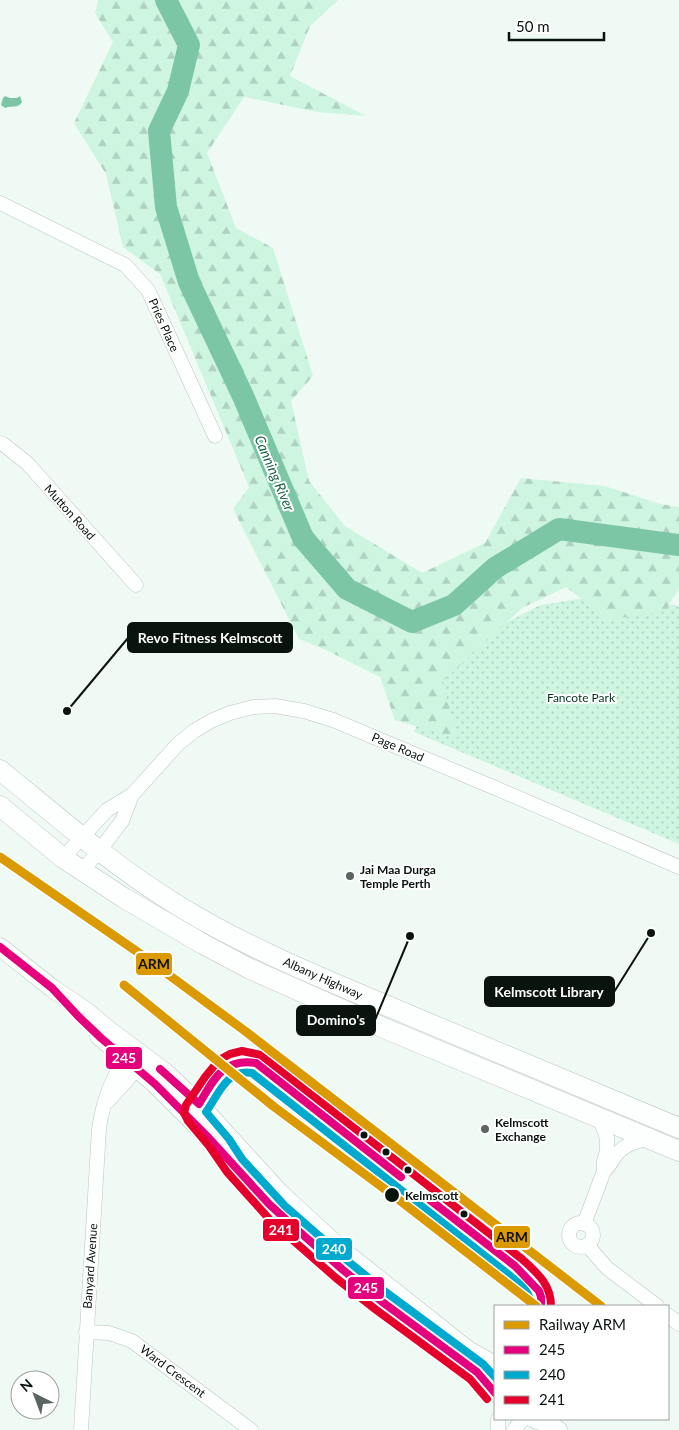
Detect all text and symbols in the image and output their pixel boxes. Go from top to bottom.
scale bar [509,10,604,42]
text: 50 m [516,17,550,35]
street label: Pries Place [146,296,182,354]
water label: Canning River [251,433,299,514]
street label: Mutton Road [41,481,99,543]
callout: Revo Fitness Kelmscott [128,623,292,652]
text: Revo Fitness Kelmscott [138,629,282,646]
park label: Fancote Park [547,690,616,705]
street label: Page Road [370,729,426,765]
place label: Jai Maa Durga Temple Perth [360,862,436,891]
marker: Jai Maa Durga Temple Perth [344,870,356,882]
line badge: ARM [135,952,173,976]
street label: Albany Highway [281,954,366,1003]
text: ARM [137,955,170,972]
callout: Kelmscott Library [485,977,614,1006]
text: Kelmscott Library [494,983,604,1000]
callout: Domino's [297,1006,375,1035]
text: Domino's [307,1011,365,1028]
line badge: 245 [105,1046,143,1070]
text: 245 [112,1049,136,1066]
place label: Kelmscott Exchange [495,1115,549,1144]
marker: Kelmscott Exchange [479,1123,491,1135]
unlabelled marker [359,1130,369,1140]
unlabelled marker [381,1147,391,1157]
unlabelled marker [403,1165,413,1175]
marker: Kelmscott [383,1186,401,1204]
place label: Kelmscott [405,1188,459,1203]
unlabelled marker [459,1209,469,1219]
line badge: 241 [262,1218,300,1242]
text: 241 [269,1221,293,1238]
street label: Banyard Avenue [80,1223,100,1309]
line badge: ARM [493,1225,531,1249]
text: ARM [495,1228,528,1245]
line badge: 240 [315,1237,353,1261]
text: 240 [322,1240,346,1257]
line badge: 245 [347,1276,385,1300]
text: 245 [354,1279,378,1296]
legend [494,1305,669,1420]
text: Railway ARM [539,1315,626,1333]
text: 245 [539,1340,565,1358]
street label: Ward Crescent [137,1341,209,1401]
text: 240 [539,1365,565,1383]
north arrow [10,1370,60,1420]
text: N [16,1375,36,1395]
text: 241 [539,1390,565,1408]

